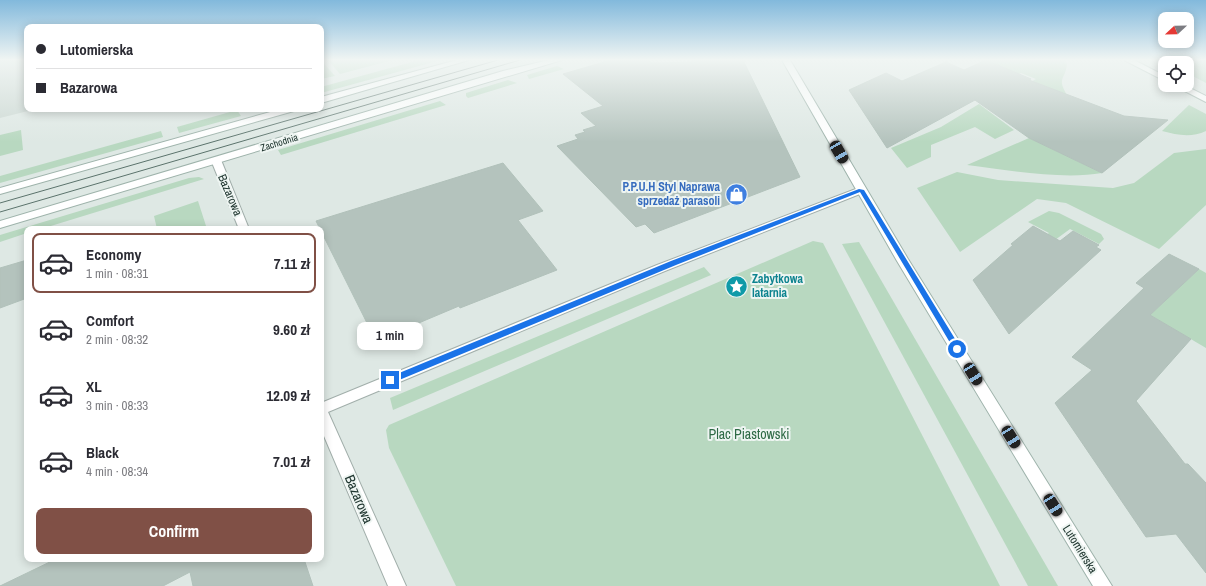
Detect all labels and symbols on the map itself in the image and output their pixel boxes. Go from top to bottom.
north arrow [1158,12,1194,48]
street label: Zachodnia [259,130,300,154]
car [828,139,850,165]
street label: Bazarowa [214,172,246,219]
place label: P.P.U.H Styl Naprawa sprzedaż parasoli [622,179,721,209]
shop icon: P.P.U.H Styl Naprawa sprzedaż parasoli [723,181,749,207]
place label: Zabytkowa latarnia [752,271,803,301]
place icon: Zabytkowa latarnia [723,273,749,299]
callout: 1 min [357,322,423,350]
route start [948,340,966,358]
car [962,361,984,387]
route end [381,371,399,389]
car [1000,424,1022,450]
park label: Plac Piastowski [708,425,790,443]
street label: Bazarowa [341,472,377,527]
car [1042,492,1064,518]
street label: Lutomierska [1059,522,1101,577]

